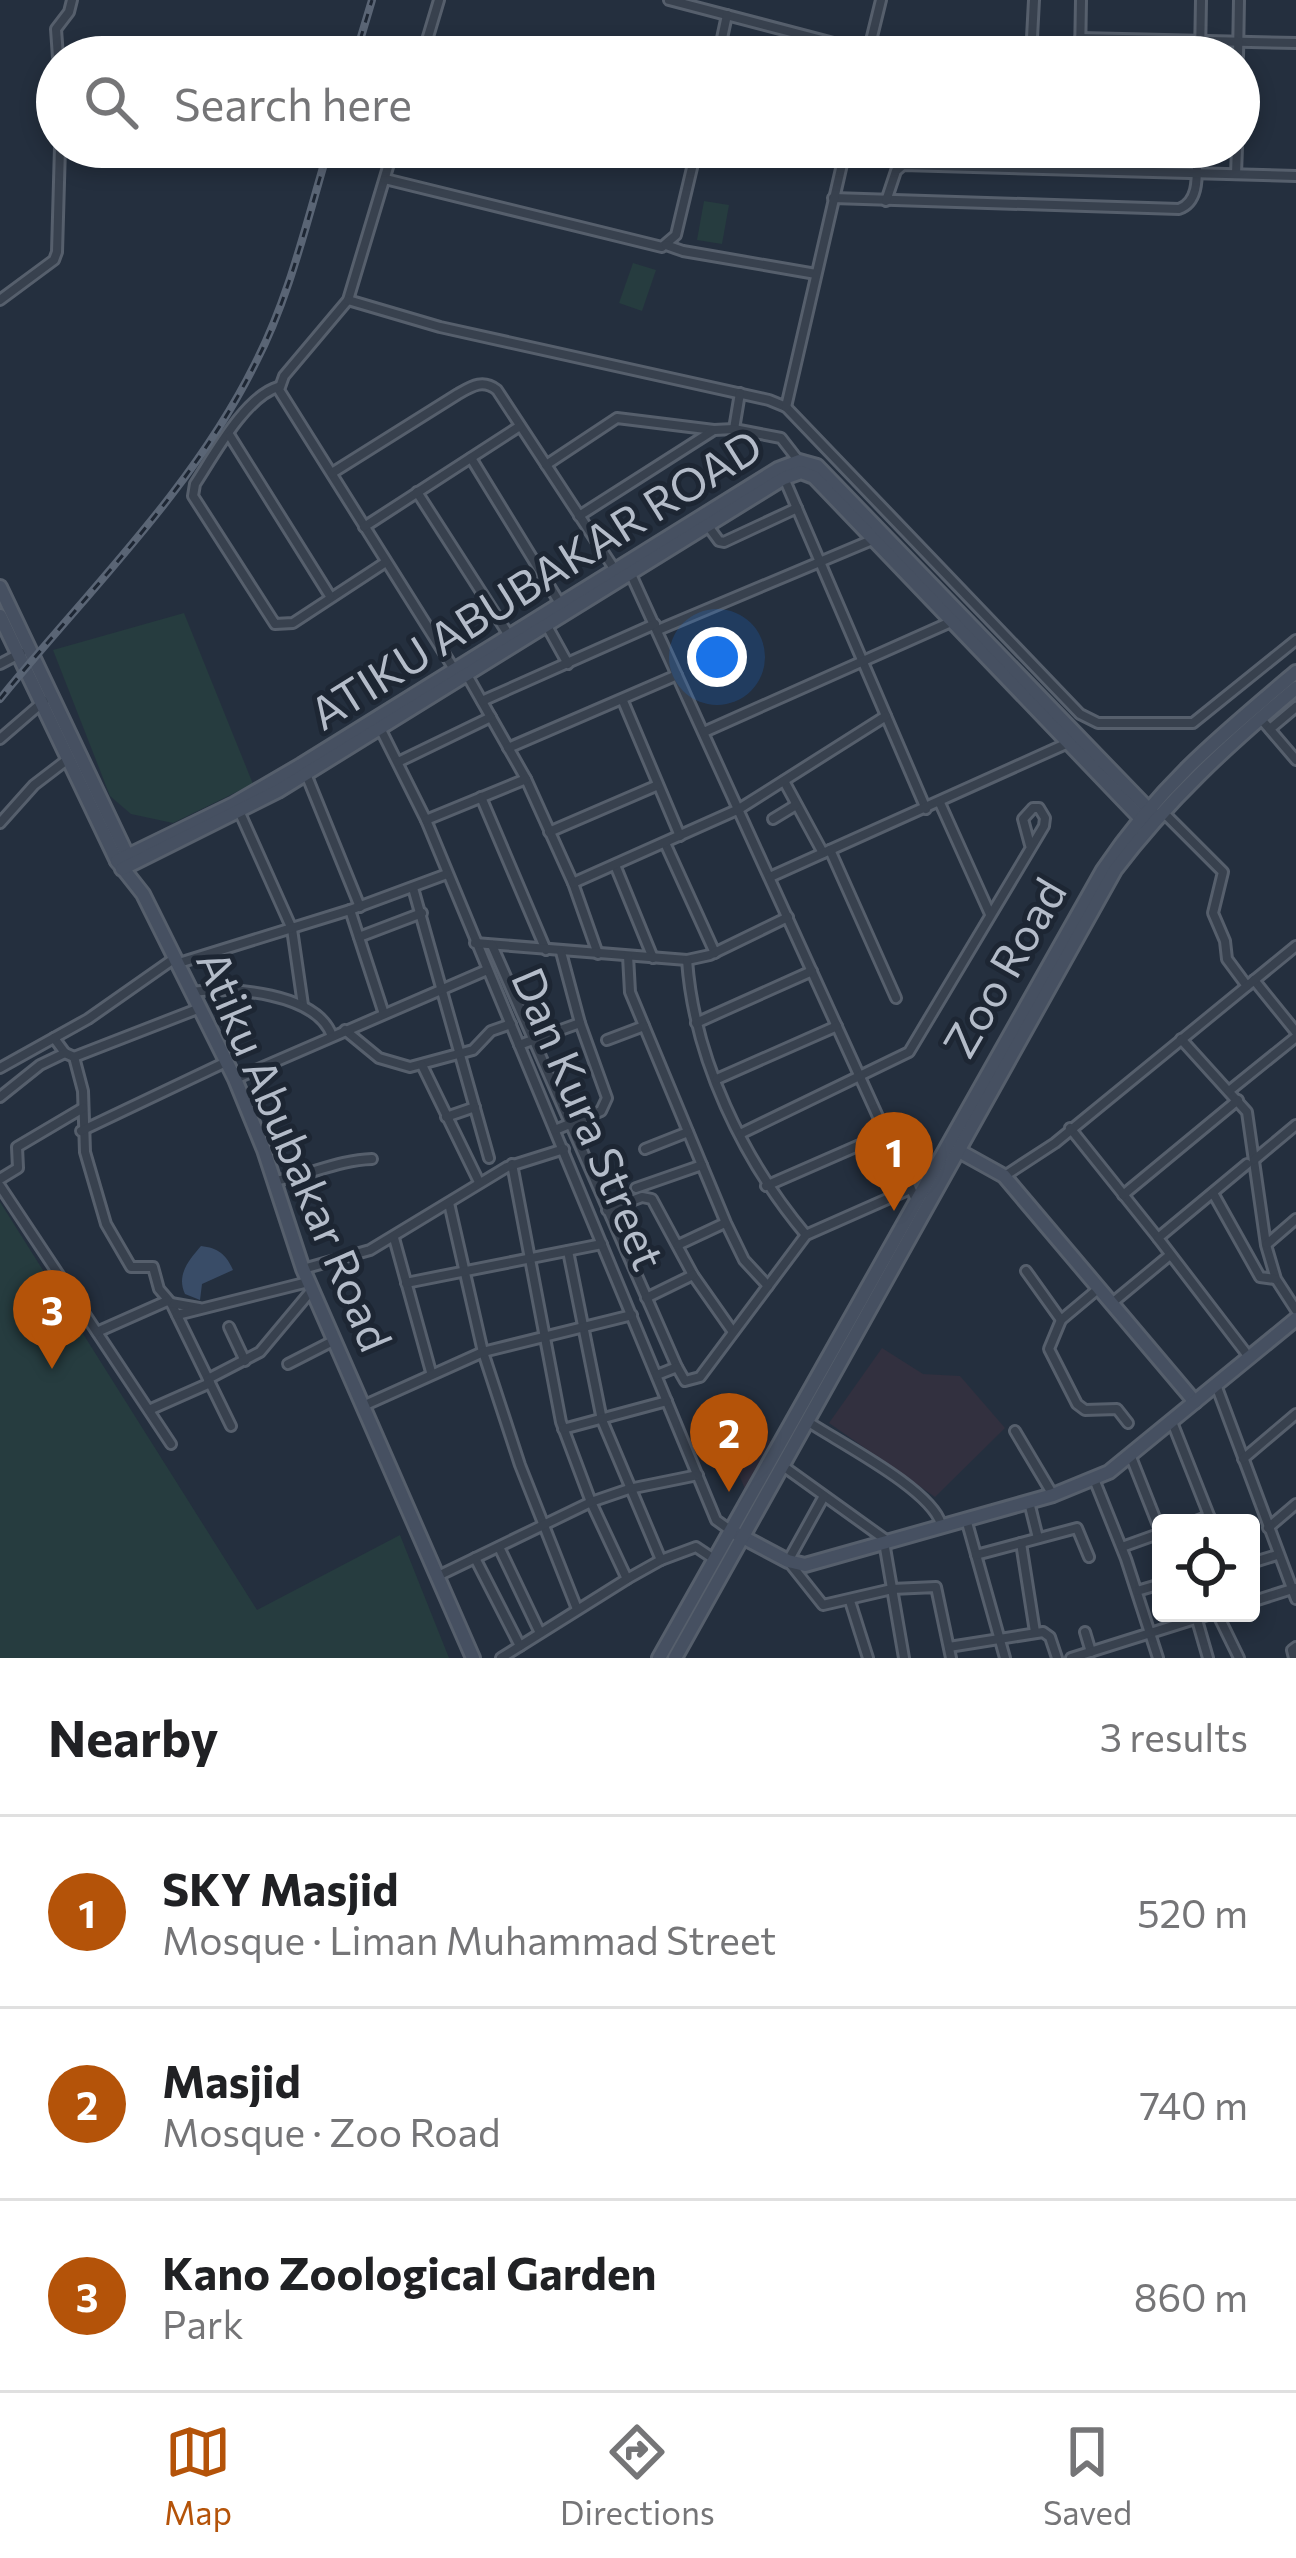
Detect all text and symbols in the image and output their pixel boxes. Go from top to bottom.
search box [36,36,1260,168]
icon: search [78,69,144,135]
text: Search here [174,75,412,130]
street label: ATIKU ABUBAKAR ROAD [299,416,771,740]
your location [687,627,747,687]
street label: Zoo Road [930,867,1076,1066]
street label: Atiku Abubakar Road [187,941,406,1359]
street label: Dan Kura Street [502,959,679,1277]
pin: 1 [855,1112,933,1211]
pin: 3 [13,1270,91,1369]
pin: 2 [690,1393,768,1492]
map controls [1152,1514,1260,1622]
button: locate [1152,1514,1260,1622]
text: Nearby [48,1705,218,1768]
text: 3 results [1100,1712,1248,1760]
text: SKY Masjid [162,1860,399,1915]
text: 1 [78,1888,96,1936]
text: 520 m [1137,1888,1248,1936]
text: Mosque · Liman Muhammad Street [162,1915,776,1963]
text: Masjid [162,2052,301,2107]
text: 2 [76,2080,98,2128]
text: 740 m [1139,2080,1248,2128]
text: Mosque · Zoo Road [162,2107,501,2155]
text: Kano Zoological Garden [162,2244,657,2299]
text: 3 [76,2272,98,2320]
text: 860 m [1134,2272,1248,2320]
text: Park [162,2299,244,2347]
tab: Map [164,2419,232,2532]
tab: Directions [560,2419,715,2532]
tab: Saved [1043,2419,1132,2532]

